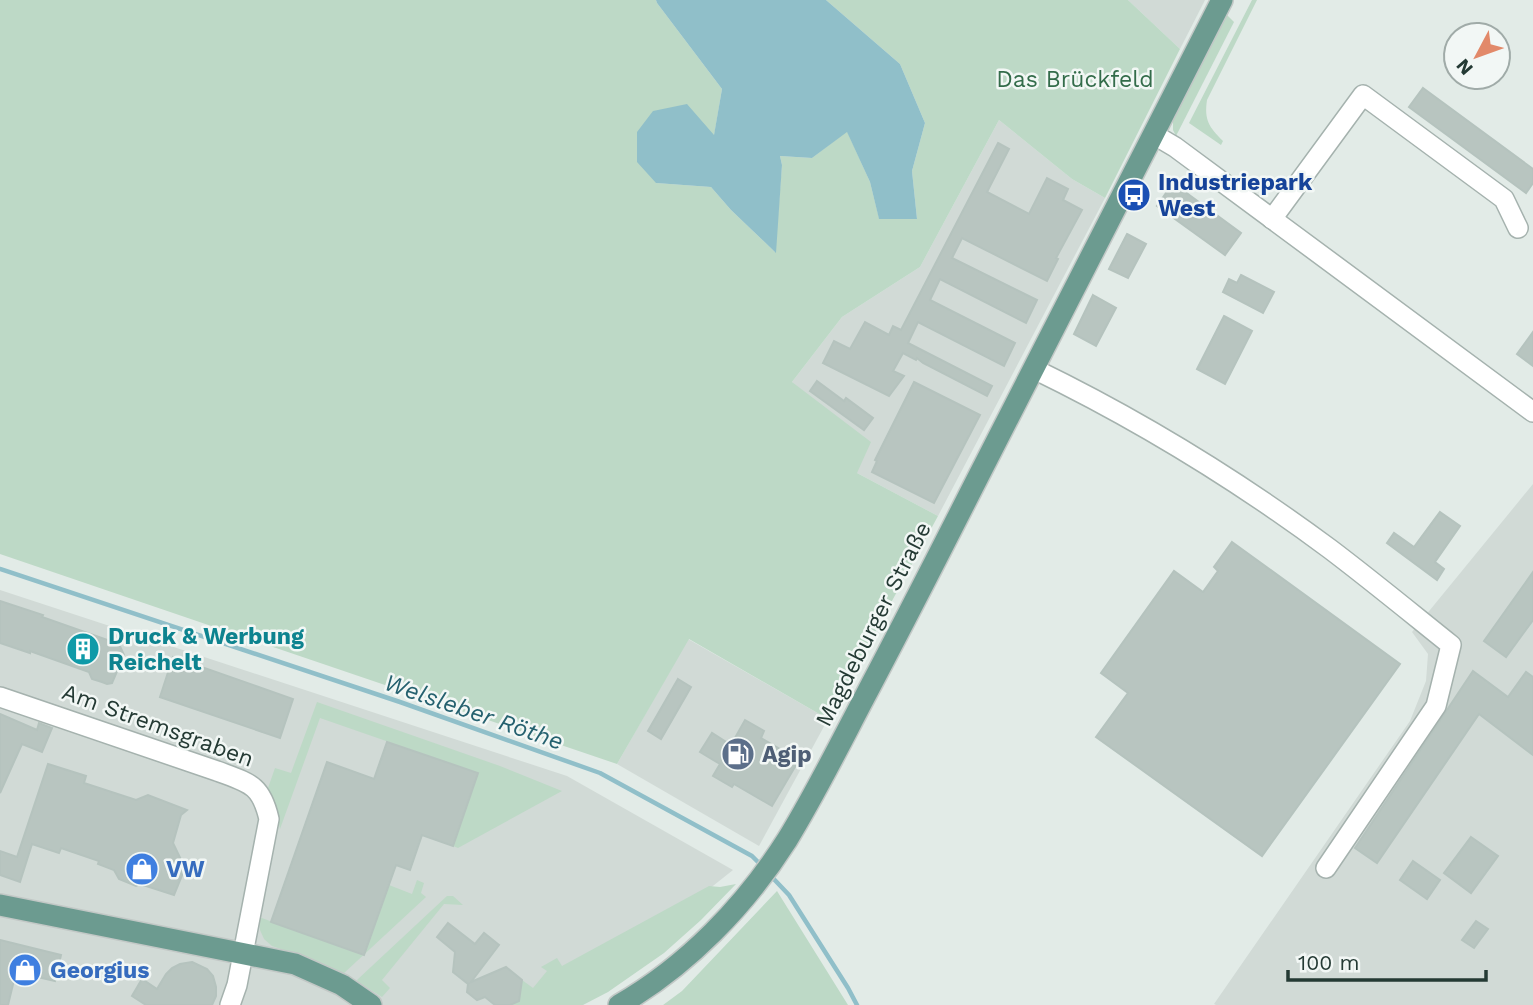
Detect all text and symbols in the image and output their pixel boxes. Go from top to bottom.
north arrow [1442,21,1512,91]
text: N [1451,54,1478,80]
park label: Das Brückfeld [996,66,1154,93]
place label: Industriepark West [1158,169,1313,222]
bus stop icon: Industriepark West [1115,176,1153,214]
street label: Magdeburger Straße [810,517,937,731]
place label: Druck & Werbung Reichelt [108,623,304,676]
building icon: Druck & Werbung Reichelt [64,630,102,668]
water label: Welsleber Röthe [381,668,567,756]
street label: Am Stremsgraben [58,678,257,773]
fuel station icon: Agip [719,735,757,773]
place label: Agip [762,741,812,768]
shop icon: VW [123,850,161,888]
place label: VW [166,856,205,883]
scale bar [1288,939,1486,983]
text: 100 m [1298,950,1360,975]
shop icon: Georgius [6,951,44,989]
place label: Georgius [50,957,149,984]

